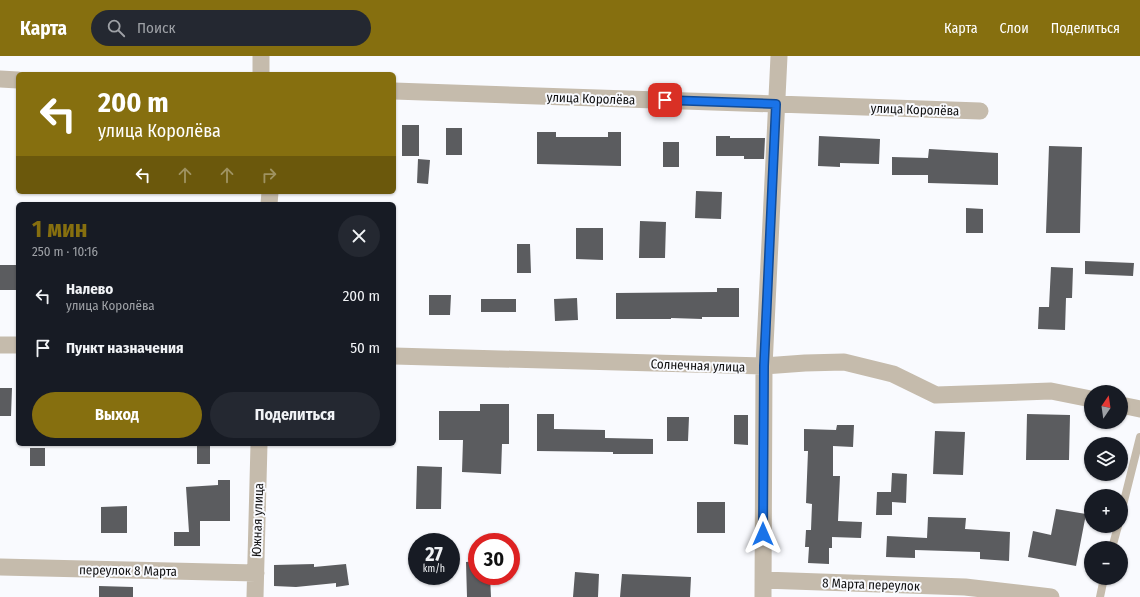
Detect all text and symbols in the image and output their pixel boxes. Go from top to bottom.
search box [91,10,371,46]
text: Карта [20,17,67,40]
icon: search [105,17,127,39]
text: Поиск [137,19,175,37]
text: Карта [944,20,978,37]
text: Слои [1000,20,1029,37]
text: Поделиться [1051,20,1120,37]
pin [648,83,682,117]
text: 200 m [98,86,169,119]
icon: left [32,88,84,140]
street label: улица Королёва [546,89,636,108]
icon: arrive [654,89,676,111]
street label: улица Королёва [870,100,960,119]
text: улица Королёва [98,120,221,142]
icon: left [132,164,154,186]
icon: ahead [174,164,196,186]
icon: ahead [216,164,238,186]
icon: right [258,164,280,186]
text: 1 мин [32,215,87,243]
button: close [338,215,380,257]
text: 250 m · 10:16 [32,244,98,259]
text: Налево [66,280,113,298]
icon: left [32,285,54,307]
text: 200 m [343,287,380,305]
text: улица Королёва [66,298,155,313]
icon: arrive [32,337,54,359]
text: Пункт назначения [66,339,184,357]
text: 50 m [350,339,380,357]
street label: Солнечная улица [650,356,746,375]
north arrow [1084,385,1128,429]
map controls [1084,385,1128,585]
button: Выход [32,392,202,438]
button: Поделиться [210,392,380,438]
button: layers [1084,437,1128,481]
street label: Южная улица [249,483,266,557]
button: + [1084,489,1128,533]
position arrow [742,513,784,555]
speed limit sign: 30 [468,533,520,585]
button: − [1084,541,1128,585]
text: 27 [425,542,443,566]
street label: переулок 8 Марта [79,562,177,579]
text: km/h [423,563,445,575]
street label: 8 Марта переулок [822,575,920,594]

